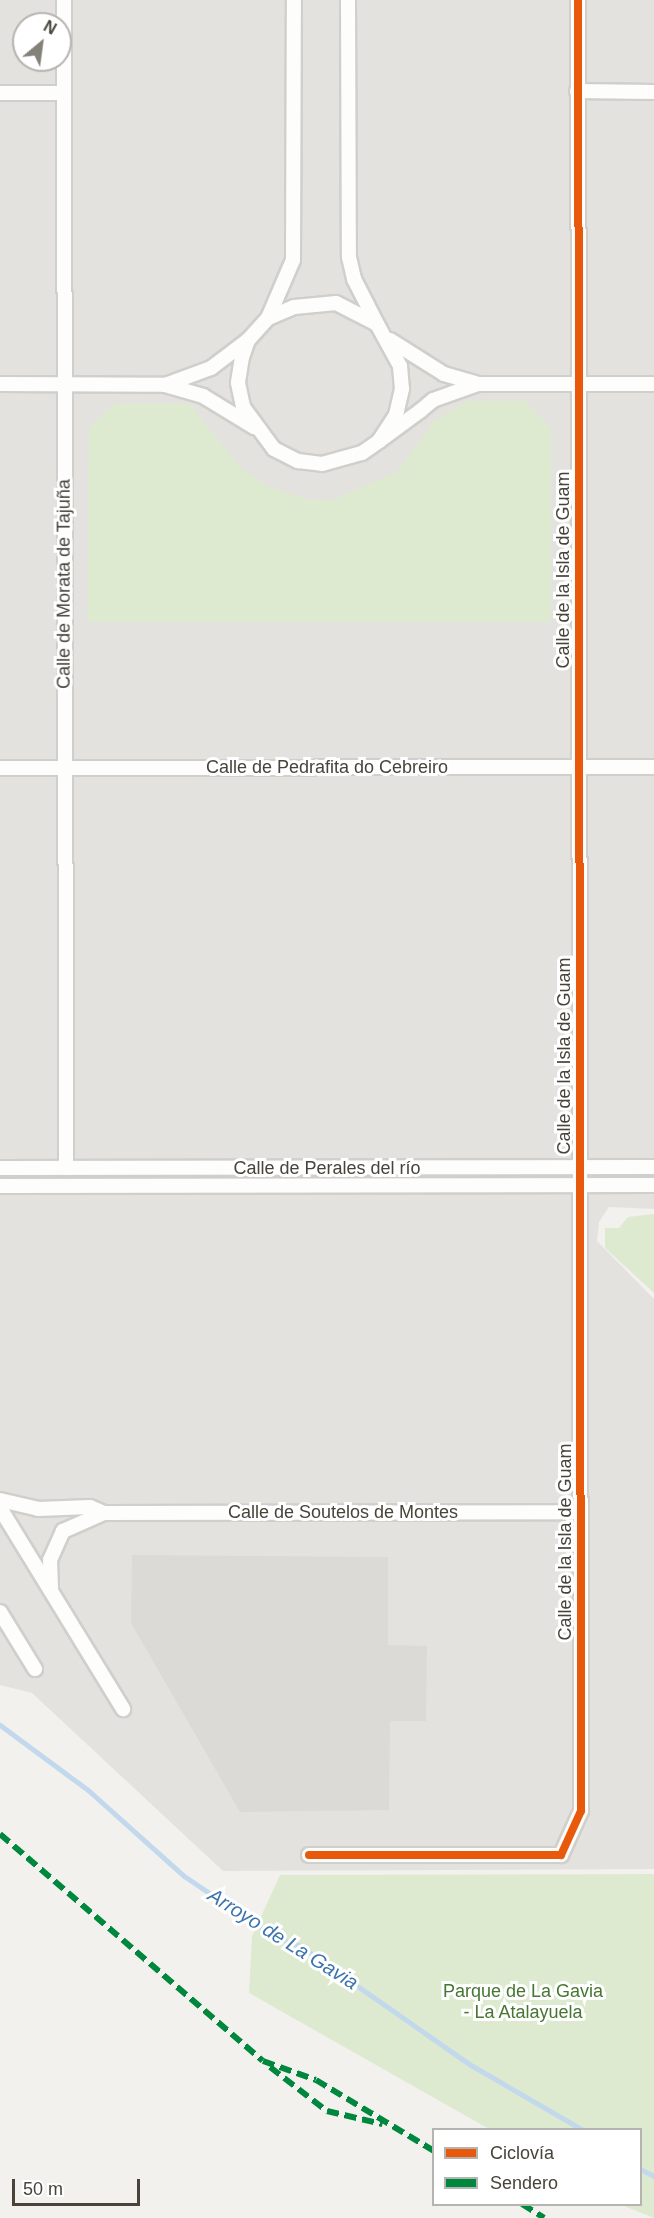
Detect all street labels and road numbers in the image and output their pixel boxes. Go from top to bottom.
street label: Calle de la Isla de Guam [552,471,574,669]
street label: Calle de Morata de Tajuña [53,479,75,689]
street label: Calle de Pedrafita do Cebreiro [206,756,448,778]
street label: Calle de la Isla de Guam [553,957,575,1155]
street label: Calle de Perales del río [233,1157,421,1179]
street label: Calle de la Isla de Guam [554,1443,576,1641]
street label: Calle de Soutelos de Montes [228,1501,458,1523]

